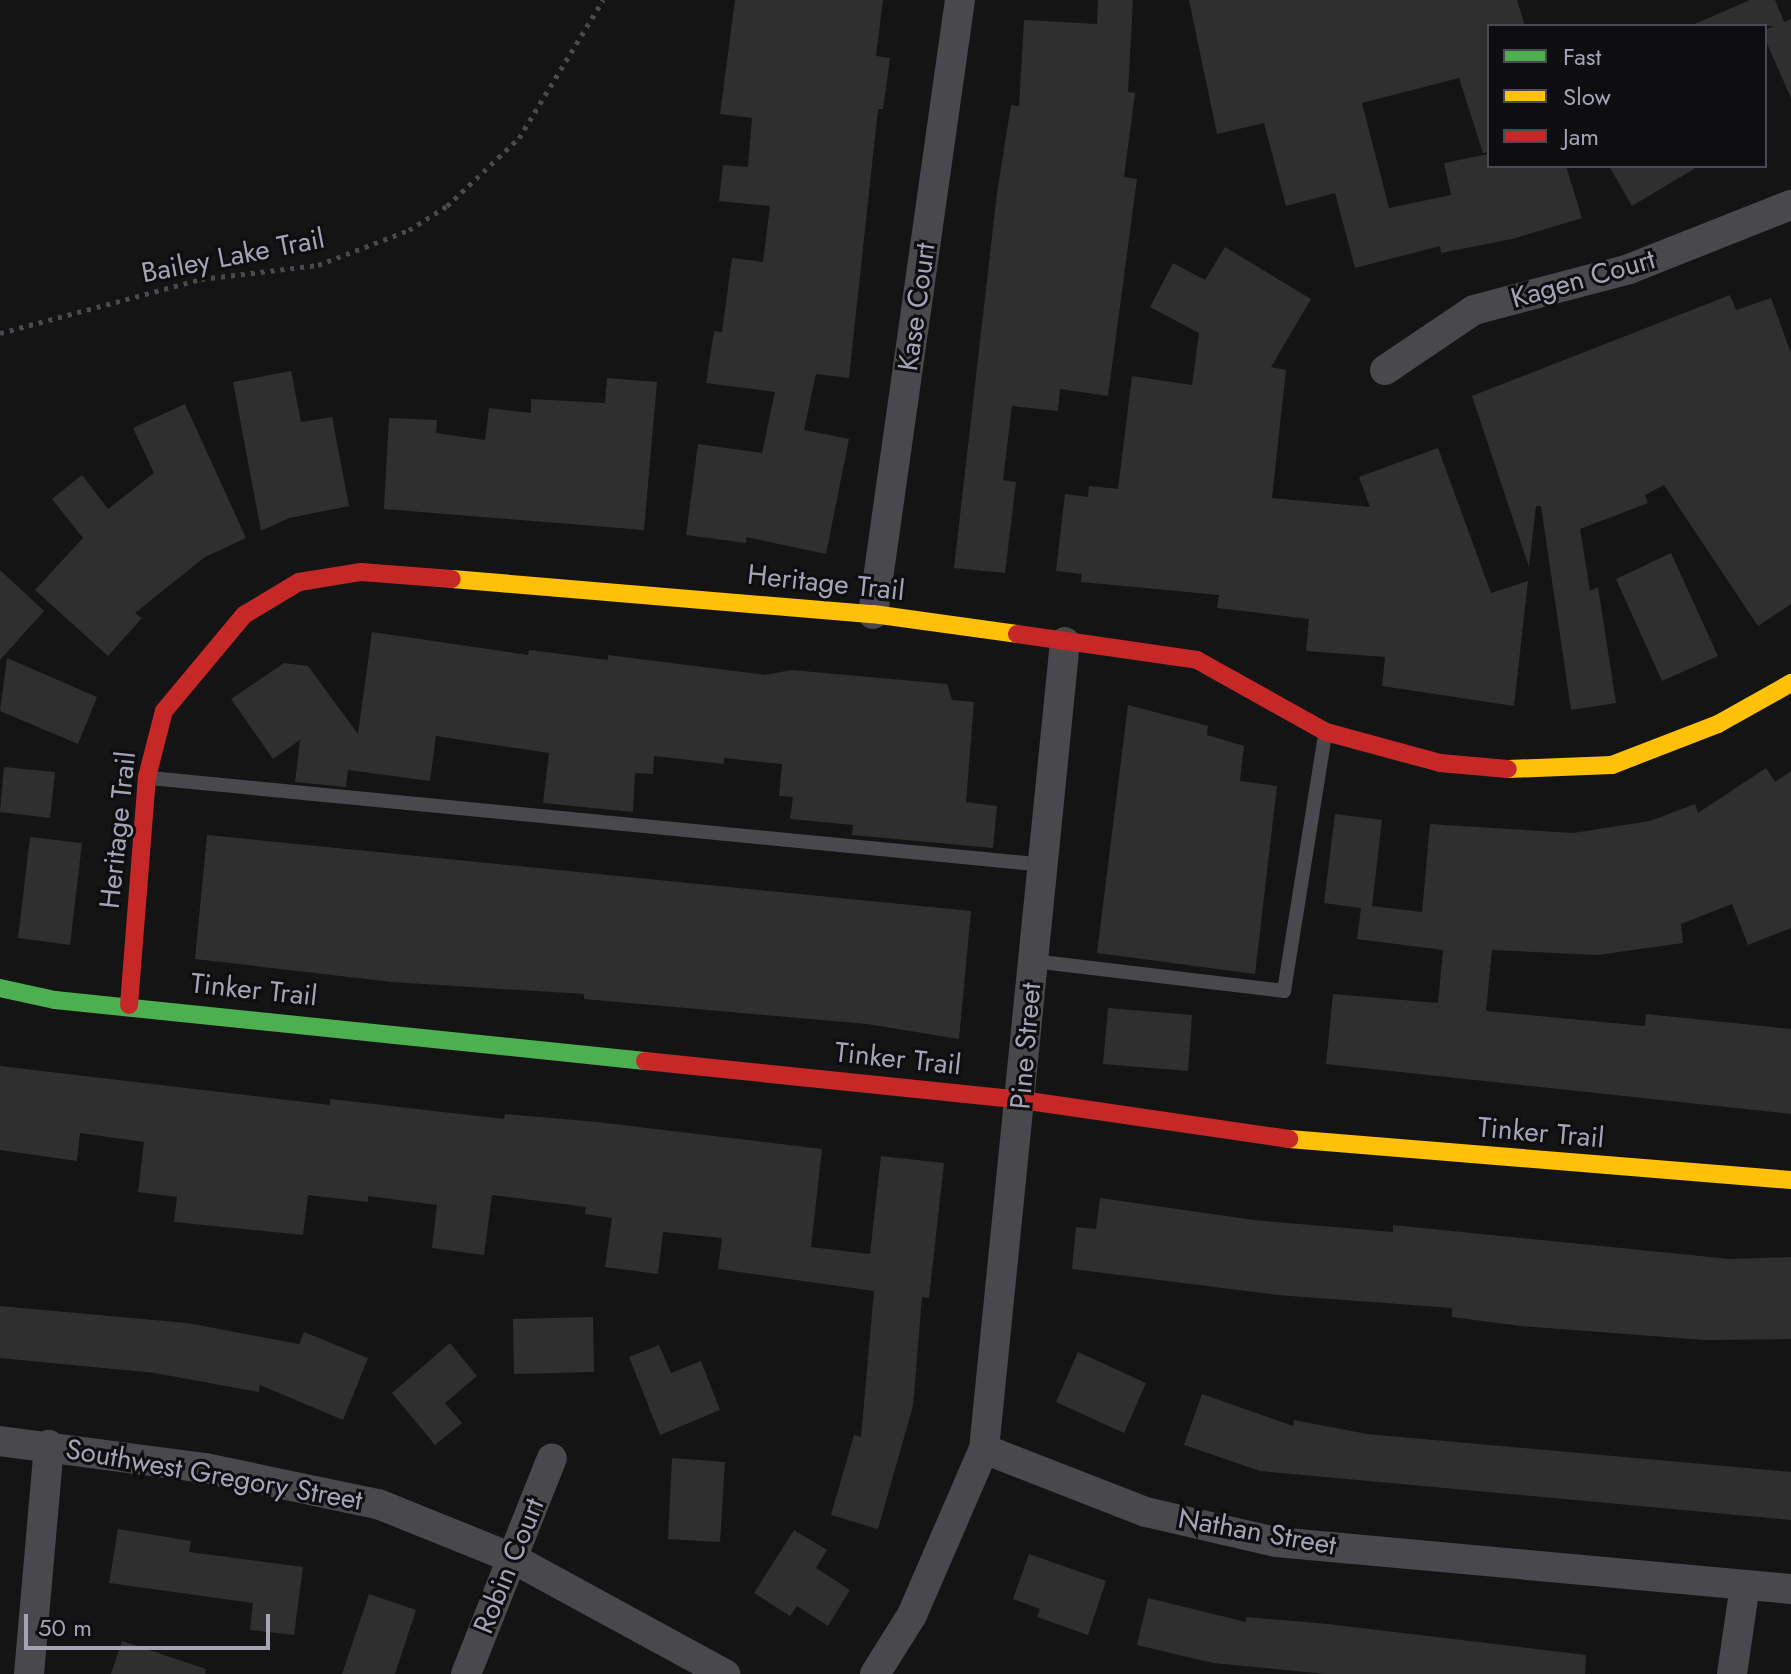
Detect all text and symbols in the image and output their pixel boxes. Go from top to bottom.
legend [1487,24,1767,168]
text: Fast [1563,39,1601,74]
text: Slow [1563,79,1611,114]
text: Jam [1563,119,1599,154]
street label: Bailey Lake Trail [139,222,327,290]
street label: Kase Court [891,241,943,373]
street label: Kagen Court [1507,242,1659,316]
street label: Heritage Trail [746,558,906,608]
street label: Heritage Trail [93,750,143,910]
street label: Tinker Trail [189,967,319,1013]
street label: Pine Street [1004,981,1048,1111]
street label: Tinker Trail [833,1036,963,1082]
street label: Tinker Trail [1476,1111,1606,1155]
street label: Southwest Gregory Street [63,1432,365,1518]
street label: Robin Court [467,1494,551,1638]
street label: Nathan Street [1175,1502,1339,1562]
scale bar [28,1598,274,1648]
text: 50 m [38,1610,92,1645]

